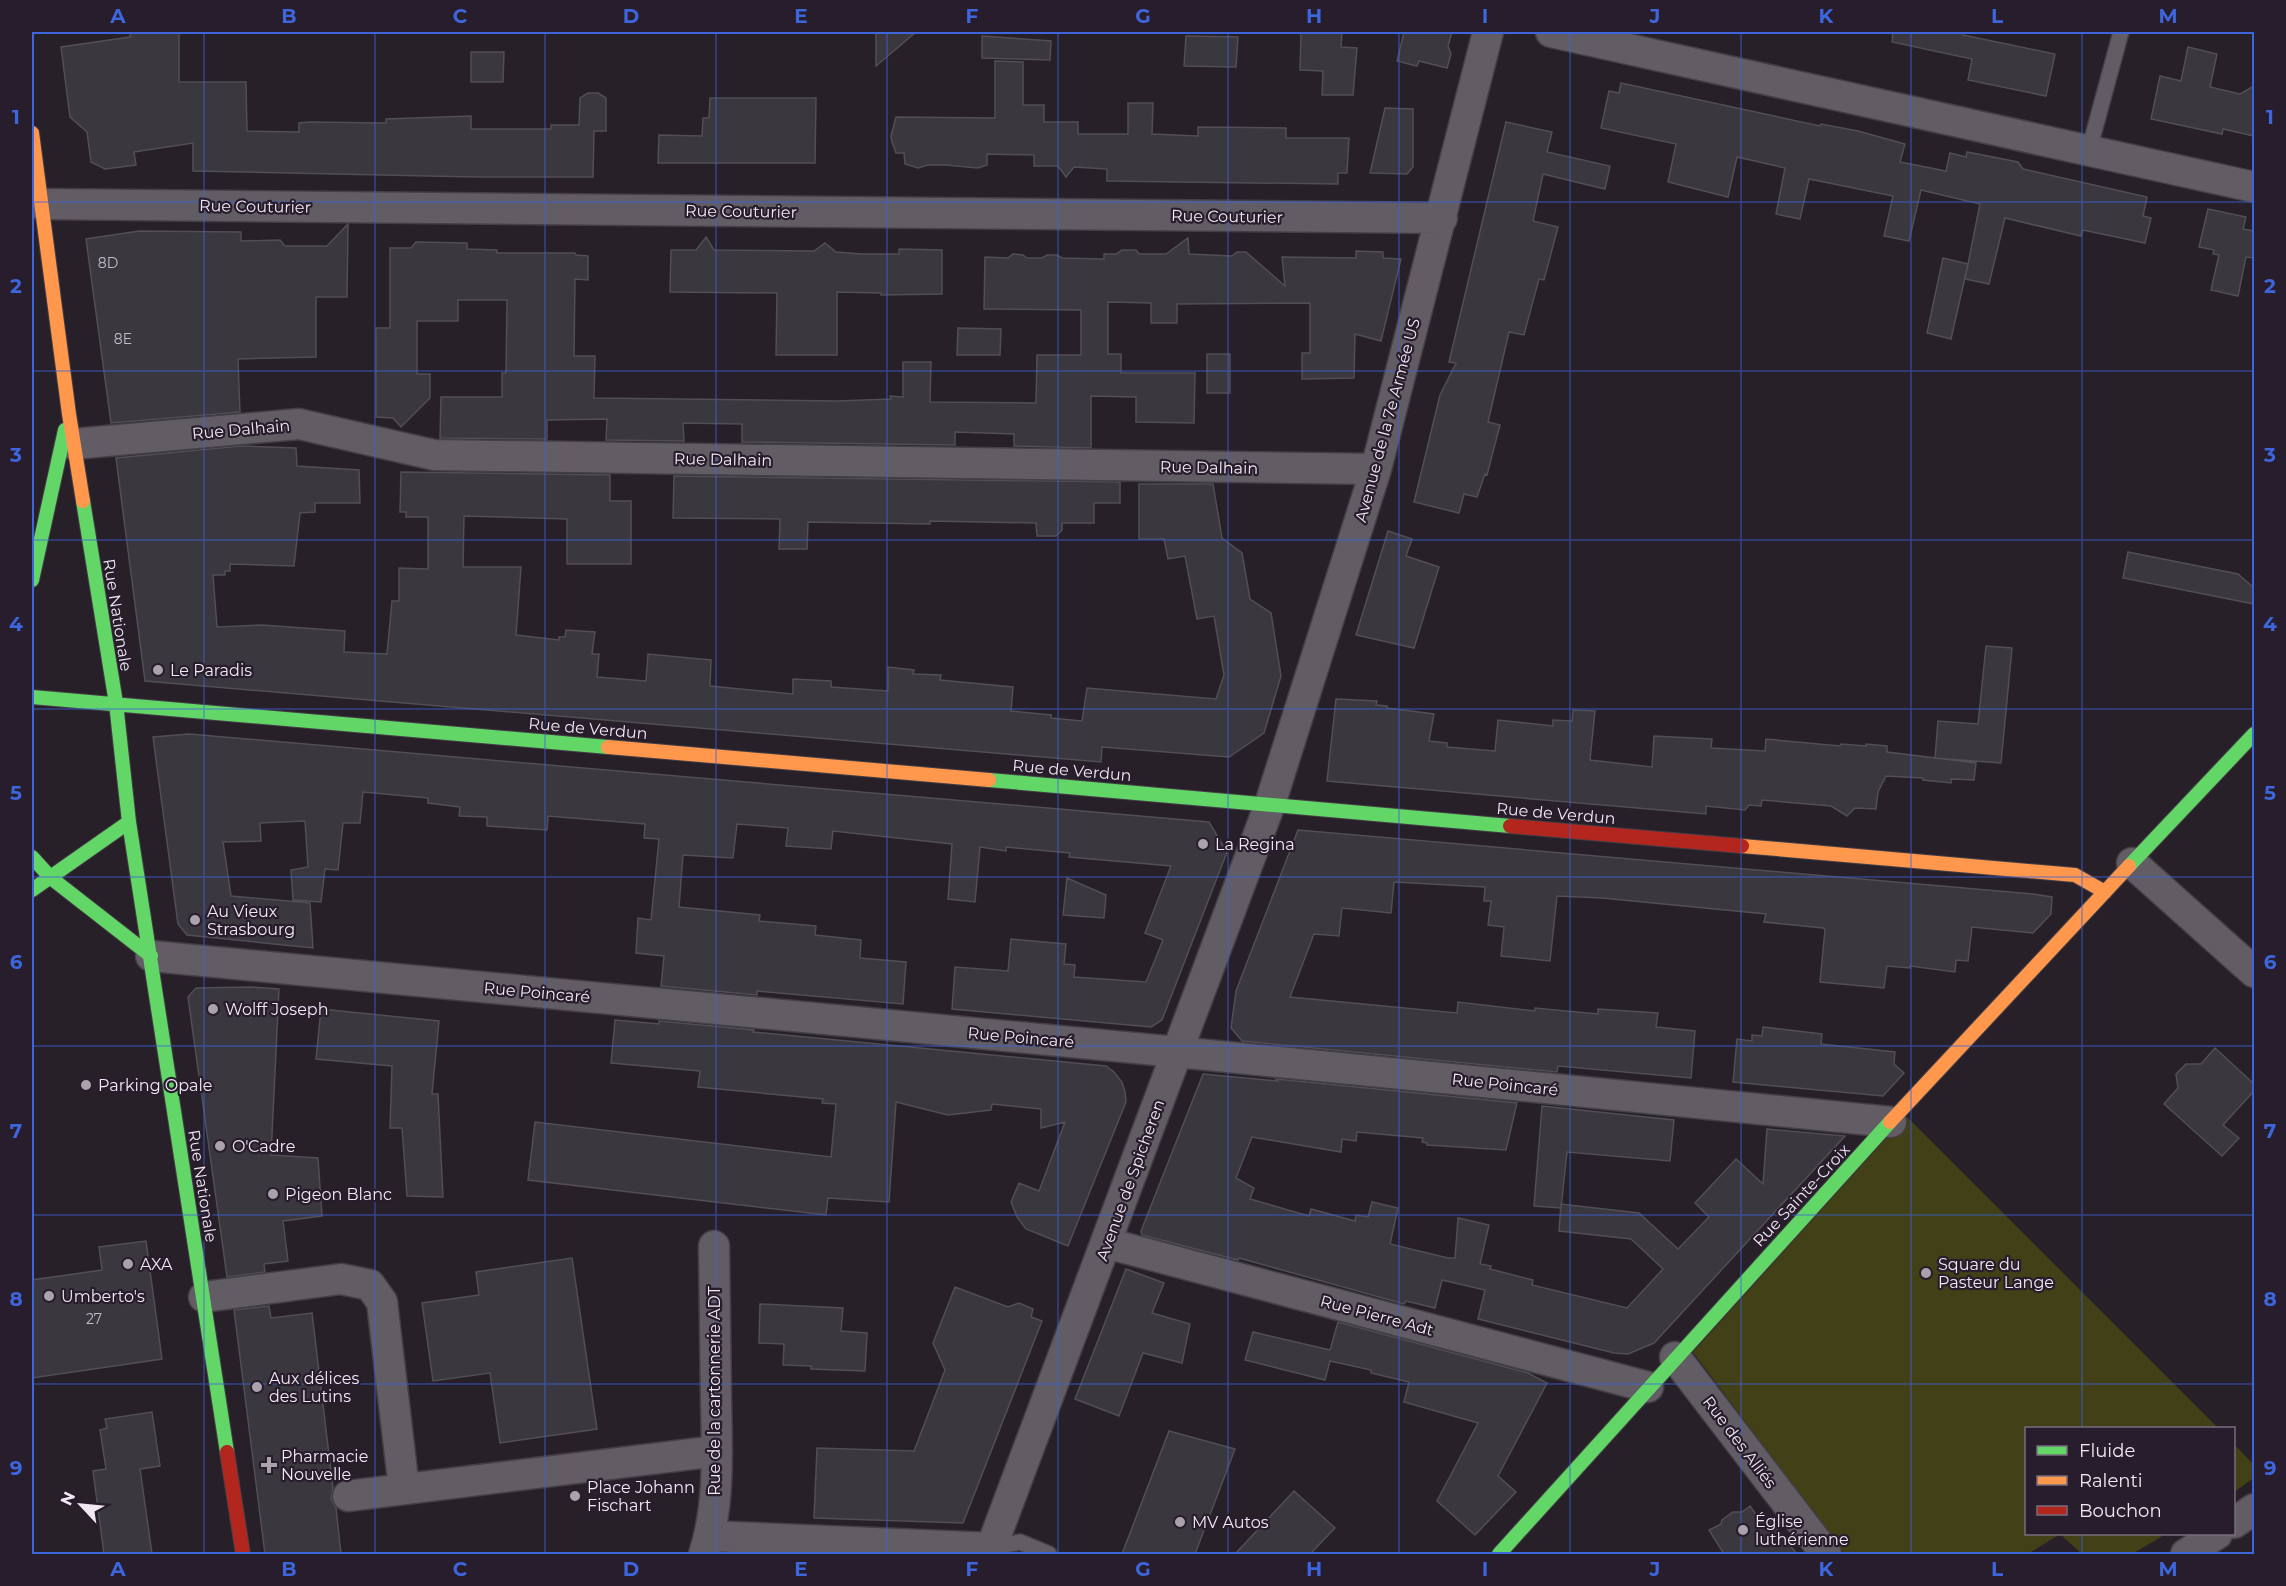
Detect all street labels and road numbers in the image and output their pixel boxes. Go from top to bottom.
street label: Rue Couturier [199,196,311,217]
street label: Rue Couturier [685,201,797,222]
street label: Rue Couturier [1171,206,1283,227]
street label: Avenue de la 7e Armée US [1351,316,1424,524]
street label: Rue Dalhain [191,416,291,443]
street label: Rue Dalhain [674,449,772,470]
street label: Rue Dalhain [1160,457,1258,478]
street label: Rue Nationale [99,557,136,673]
street label: Rue de Verdun [528,714,648,743]
street label: Rue de Verdun [1012,756,1132,785]
street label: Rue de Verdun [1496,799,1616,828]
street label: Rue Poincaré [483,978,591,1007]
street label: Rue Poincaré [967,1023,1075,1052]
street label: Rue Poincaré [1451,1069,1559,1100]
street label: Avenue de Spicheren [1092,1097,1169,1263]
street label: Rue Nationale [184,1128,221,1244]
street label: Rue Sainte-Croix [1749,1140,1854,1251]
street label: Rue de la cartonnerie ADT [705,1285,724,1496]
street label: Rue Pierre Adt [1318,1291,1436,1340]
street label: Rue des Alliés [1699,1392,1781,1492]

